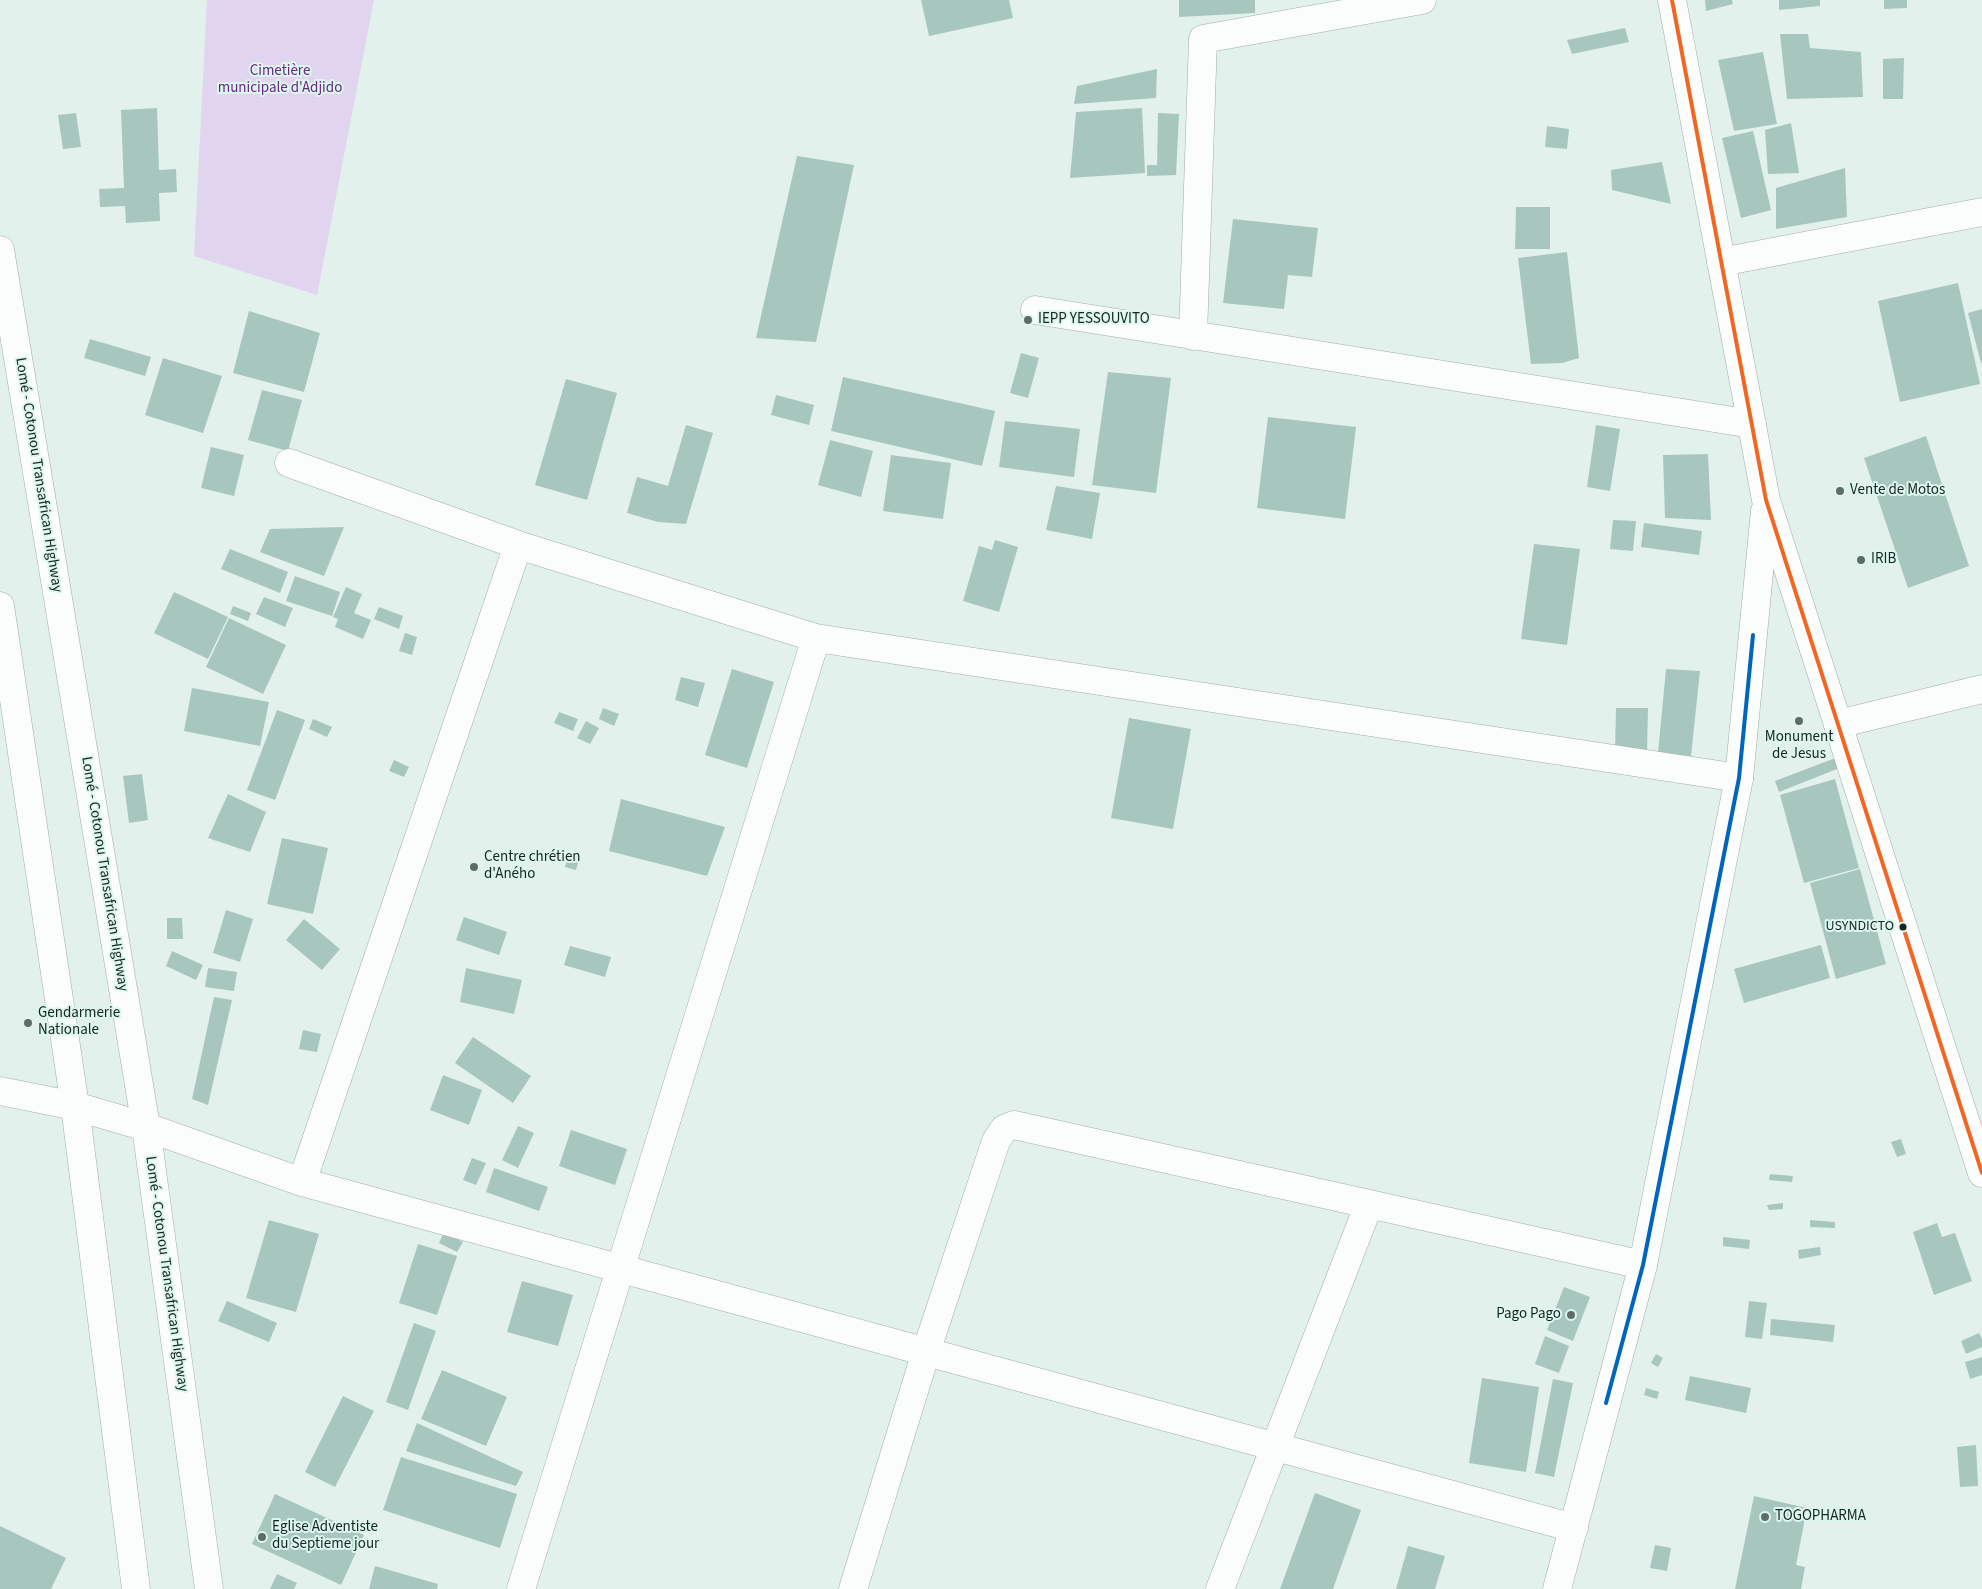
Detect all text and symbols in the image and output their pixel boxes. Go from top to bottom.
park label: Cimetière municipale d'Adjido [218,63,342,98]
place label: IEPP YESSOUVITO [1038,311,1150,329]
marker: IEPP YESSOUVITO [1022,314,1034,326]
street label: Lomé - Cotonou Transafrican Highway [11,356,65,594]
place label: Vente de Motos [1850,482,1945,500]
marker: Vente de Motos [1834,485,1846,497]
place label: IRIB [1871,551,1896,569]
marker: IRIB [1855,554,1867,566]
marker: Monument de Jesus [1793,715,1805,727]
place label: Monument de Jesus [1765,729,1833,764]
street label: Lomé - Cotonou Transafrican Highway [77,755,131,993]
place label: Centre chrétien d'Aného [484,849,581,884]
marker: Centre chrétien d'Aného [468,861,480,873]
place label: USYNDICTO [1826,919,1894,935]
marker: USYNDICTO [1898,922,1908,932]
place label: Gendarmerie Nationale [38,1005,120,1040]
marker: Gendarmerie Nationale [22,1017,34,1029]
street label: Lomé - Cotonou Transafrican Highway [141,1155,191,1393]
place label: Pago Pago [1496,1306,1561,1324]
marker: Pago Pago [1565,1309,1577,1321]
place label: TOGOPHARMA [1775,1508,1866,1526]
marker: TOGOPHARMA [1759,1511,1771,1523]
place label: Eglise Adventiste du Septieme jour [272,1519,379,1554]
marker: Eglise Adventiste du Septieme jour [256,1531,268,1543]

